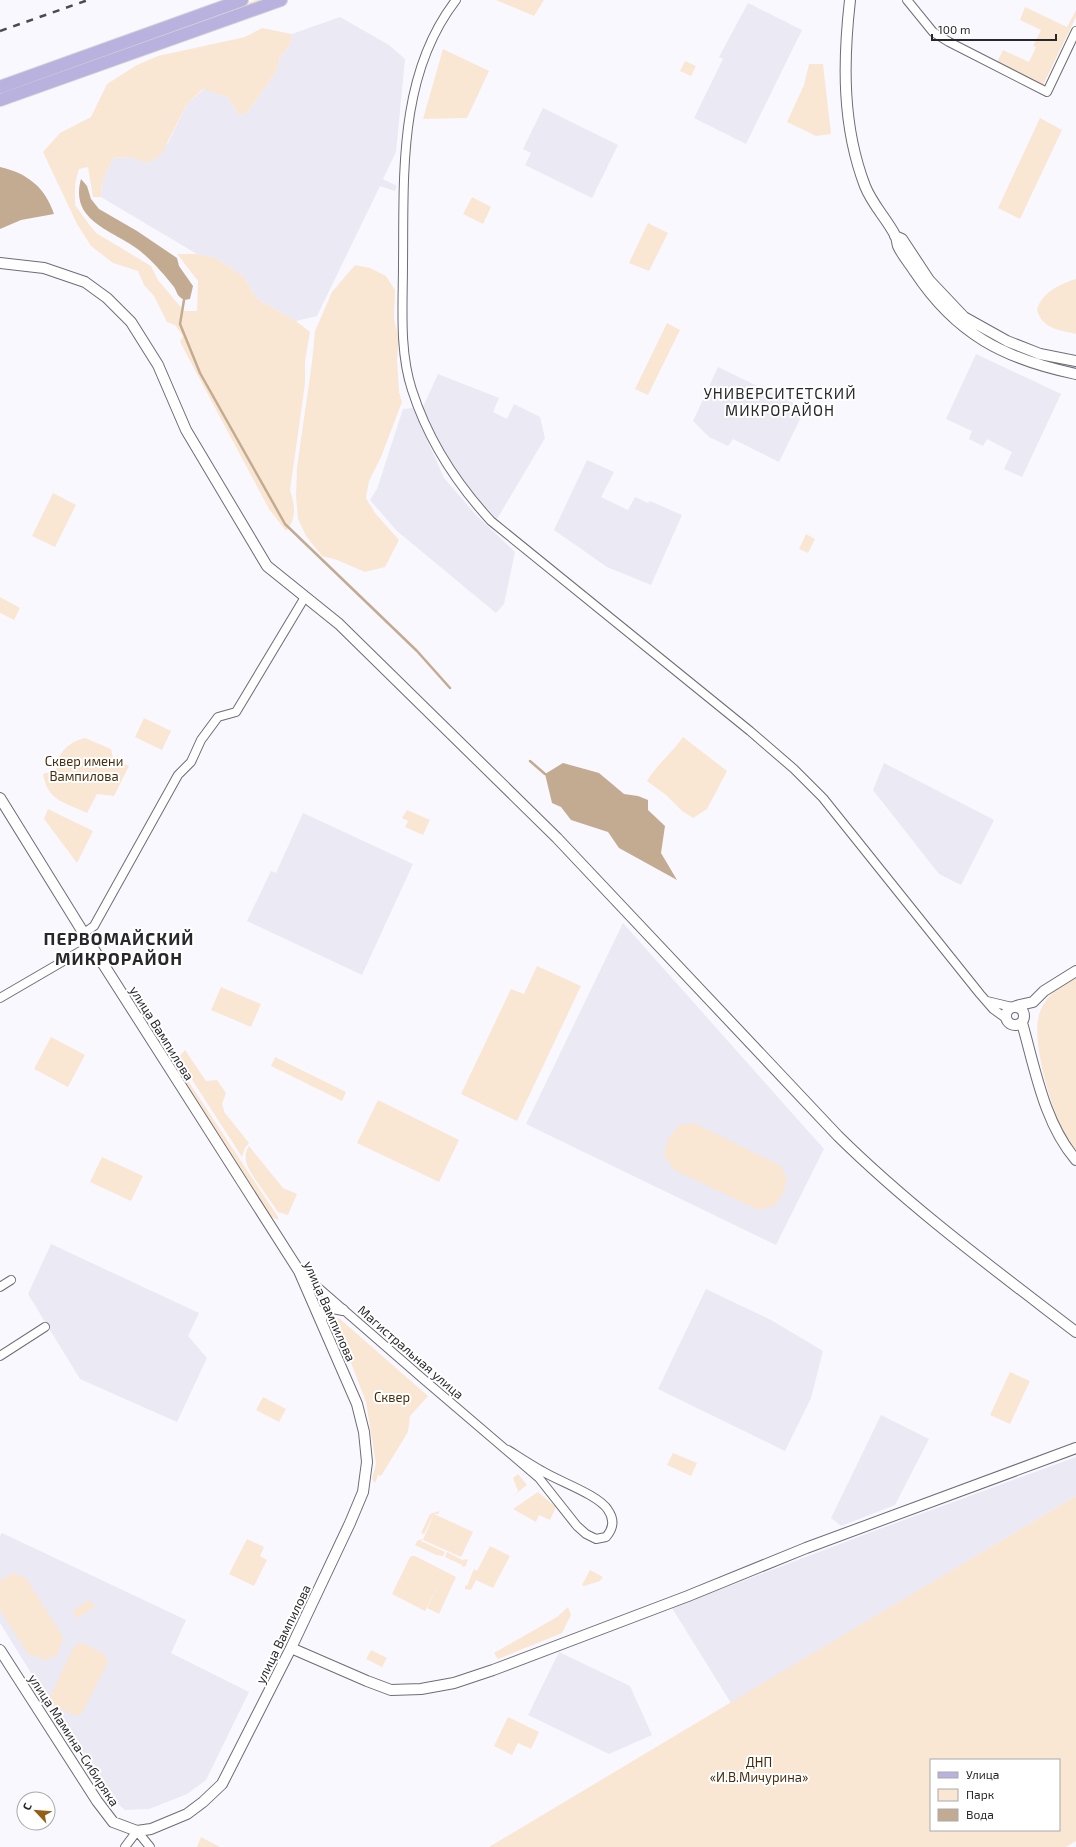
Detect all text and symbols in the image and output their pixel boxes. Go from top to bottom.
scale bar [932,16,1056,42]
text: 100 m [938,22,970,36]
district label: УНИВЕРСИТЕТСКИЙ МИКРОРАЙОН [703,384,857,419]
park label: Сквер имени Вампилова [45,753,123,784]
district label: ПЕРВОМАЙСКИЙ МИКРОРАЙОН [44,928,194,968]
street label: улица Вампилова [126,983,198,1083]
street label: улица Вампилова [301,1258,359,1364]
street label: Магистральная улица [355,1302,467,1402]
park label: Сквер [374,1389,410,1405]
street label: улица Вампилова [252,1582,314,1686]
street label: улица Мамина-Сибиряка [25,1671,123,1809]
park label: ДНП «И.В.Мичурина» [710,1754,808,1785]
legend [930,1759,1060,1831]
text: Улица [966,1767,999,1781]
text: Парк [966,1787,995,1801]
north arrow [16,1791,56,1831]
text: Вода [966,1807,994,1821]

